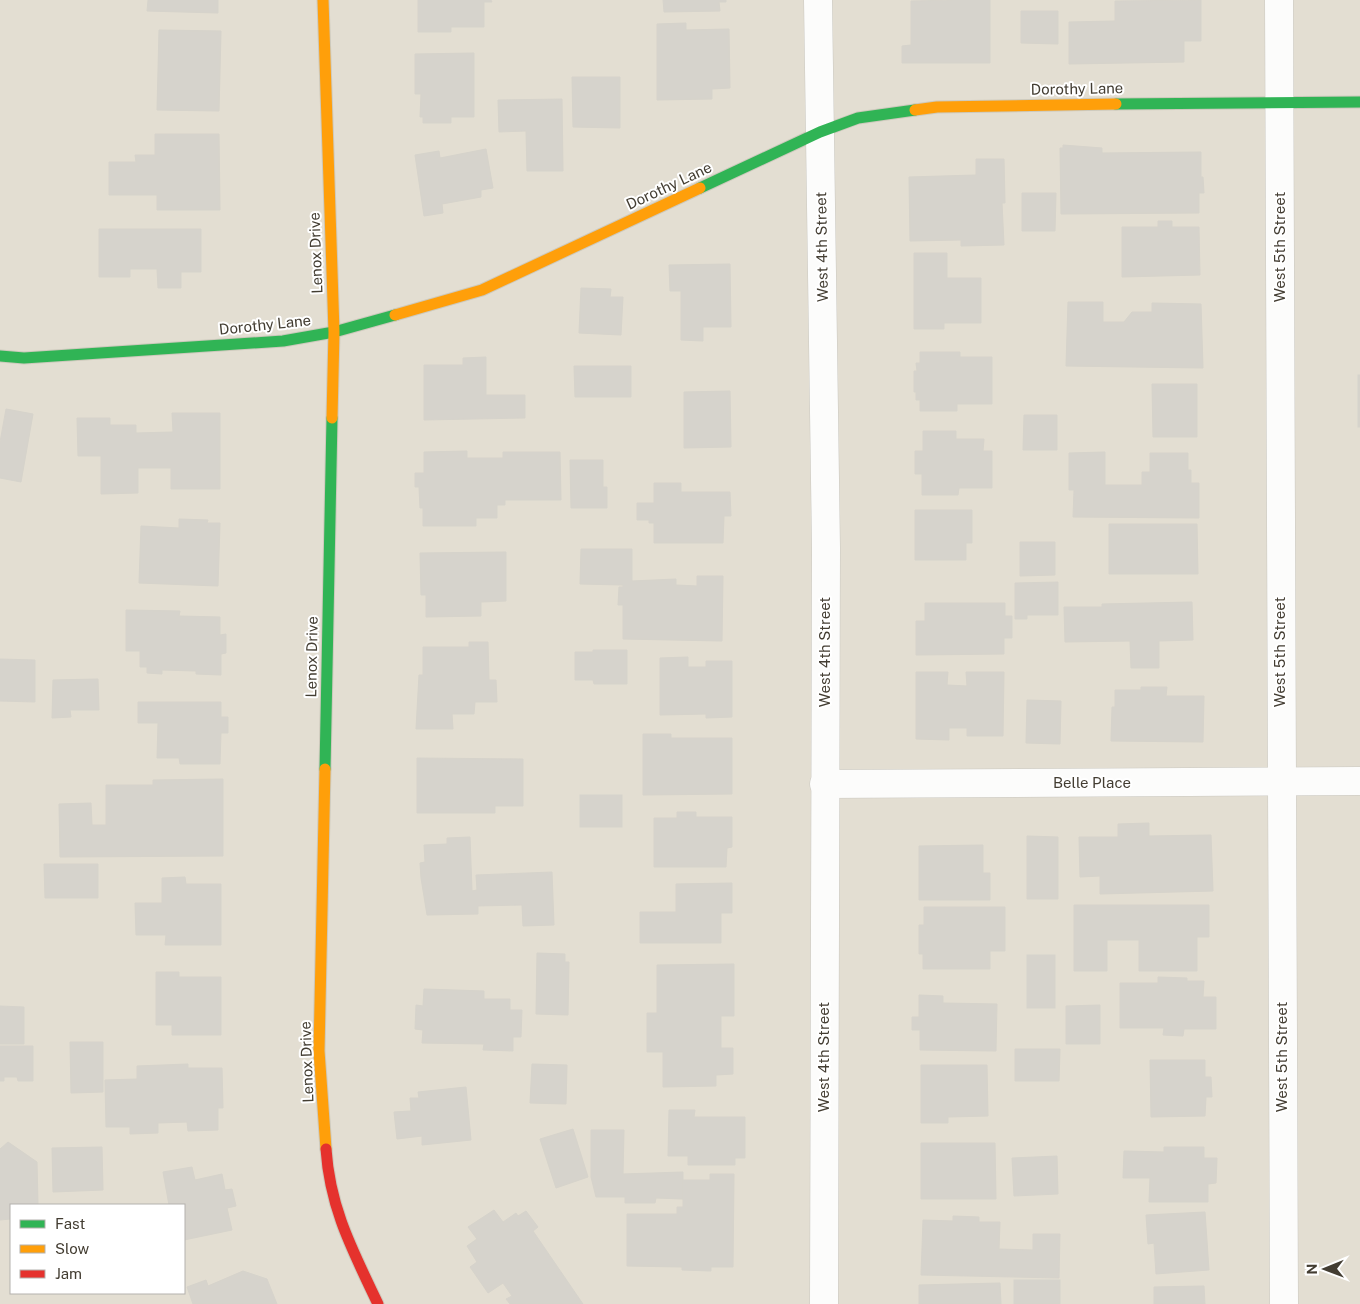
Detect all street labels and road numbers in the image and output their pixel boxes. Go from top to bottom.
street label: Dorothy Lane [1031,79,1123,98]
street label: Dorothy Lane [623,158,714,213]
street label: West 4th Street [812,192,831,302]
street label: West 5th Street [1271,192,1288,302]
street label: Lenox Drive [306,212,325,294]
street label: Dorothy Lane [218,311,312,338]
street label: West 4th Street [816,597,833,707]
street label: West 5th Street [1271,597,1288,707]
street label: Lenox Drive [302,616,321,698]
street label: Belle Place [1053,774,1131,791]
street label: West 4th Street [815,1002,832,1112]
street label: West 5th Street [1273,1002,1290,1112]
street label: Lenox Drive [297,1021,316,1103]

